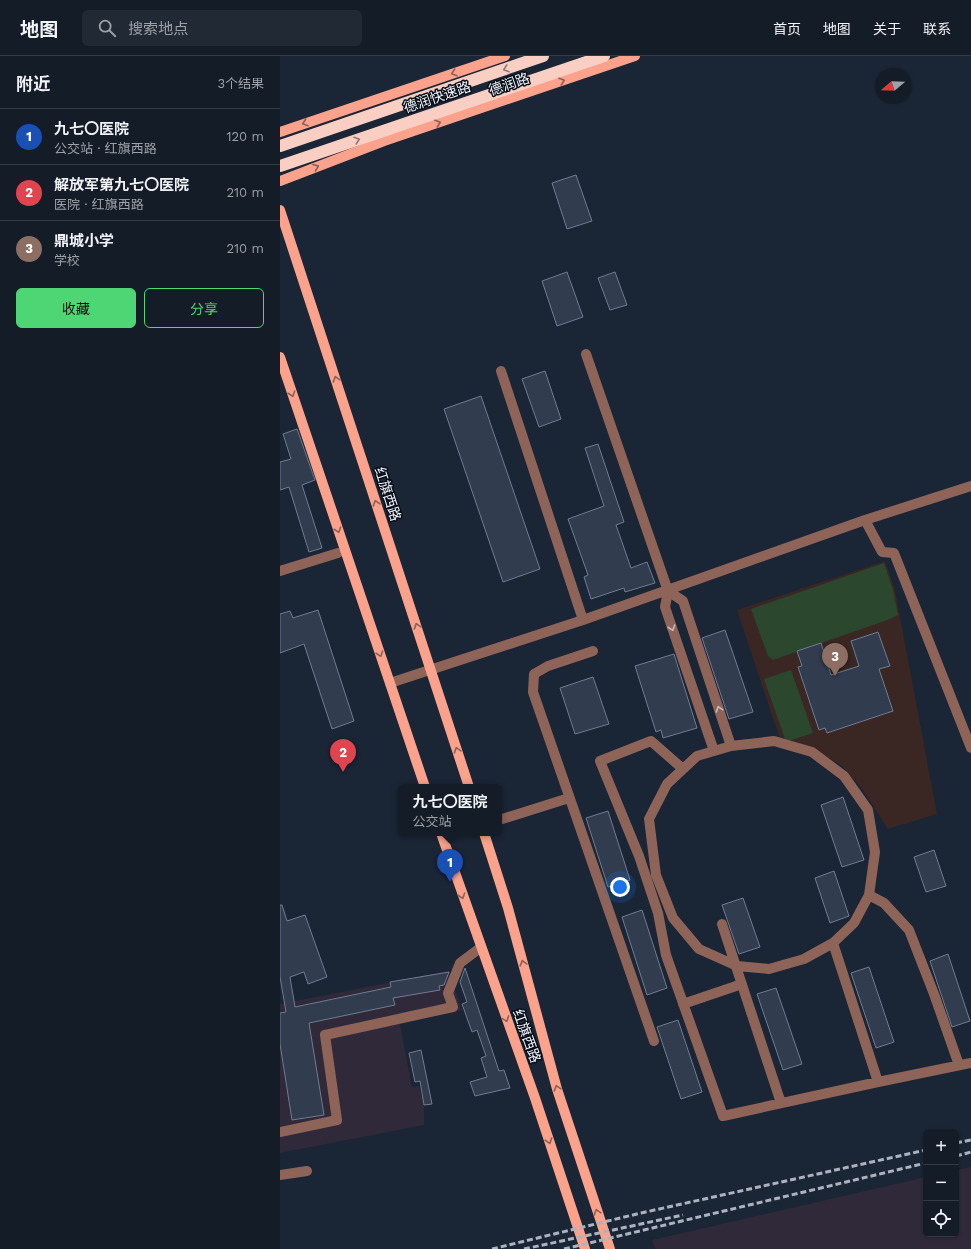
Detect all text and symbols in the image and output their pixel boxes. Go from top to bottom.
search box [82,10,362,46]
icon: search [96,17,118,39]
text: 地图 [20,18,58,41]
text: 搜索地点 [128,20,188,38]
text: 首页 [773,21,801,37]
text: 地图 [823,21,851,37]
text: 关于 [873,21,901,37]
text: 联系 [923,21,951,37]
one-way arrow [502,64,509,72]
one-way arrow [451,68,458,77]
north arrow [875,68,911,104]
street label: 德润路 [487,70,531,98]
text: 附近 [16,74,50,94]
text: 3个结果 [217,76,264,91]
one-way arrow [558,77,565,86]
street label: 德润快速路 [401,78,473,116]
one-way arrow [301,119,308,127]
one-way arrow [435,119,442,127]
text: 九七〇医院 [54,120,129,138]
text: 1 [26,129,32,144]
text: 120 m [226,129,264,144]
one-way arrow [353,137,360,145]
text: 公交站 · 红旗西路 [54,141,157,156]
one-way arrow [313,164,320,172]
text: 解放军第九七〇医院 [54,176,189,194]
text: 2 [25,185,33,200]
text: 210 m [226,185,264,200]
text: 医院 · 红旗西路 [54,197,144,212]
text: 鼎城小学 [54,232,114,250]
text: 3 [25,241,33,256]
text: 210 m [226,241,264,256]
text: 学校 [54,253,80,268]
button: 收藏 [16,288,136,328]
button: 分享 [144,288,264,328]
one-way arrow [332,376,340,383]
one-way arrow [288,390,296,397]
street label: 红旗西路 [372,465,404,523]
one-way arrow [372,499,381,506]
one-way arrow [334,527,342,534]
one-way arrow [413,623,422,630]
one-way arrow [667,624,676,631]
pin: 3 [822,643,848,676]
one-way arrow [375,650,384,657]
one-way arrow [715,706,723,713]
pin: 2 [330,739,356,772]
one-way arrow [453,747,462,754]
popup [398,784,502,836]
text: 九七〇医院 [412,793,488,811]
text: 公交站 [412,814,452,829]
pin: 1 [437,849,463,882]
your location [610,877,630,897]
one-way arrow [457,893,466,900]
one-way arrow [519,960,527,966]
street label: 红旗西路 [510,1007,544,1065]
one-way arrow [501,1015,510,1022]
one-way arrow [553,1085,562,1092]
map controls [923,1129,959,1237]
button: + [923,1129,959,1165]
one-way arrow [544,1138,553,1145]
button: − [923,1165,959,1201]
button: locate [923,1201,959,1237]
one-way arrow [594,1209,602,1216]

